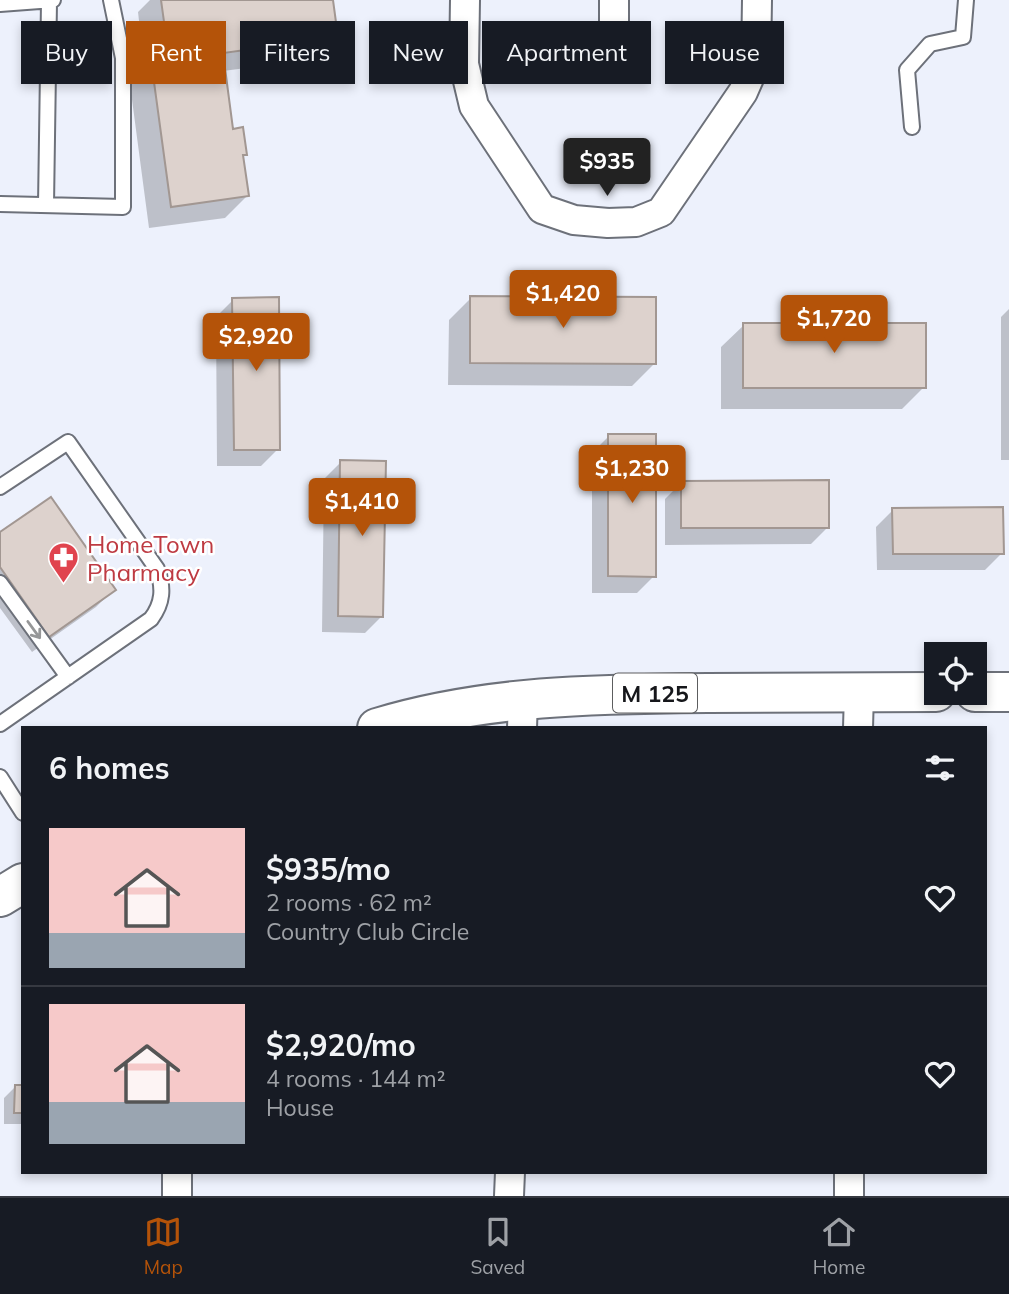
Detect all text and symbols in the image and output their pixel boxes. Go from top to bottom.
chip: Buy [21,21,112,84]
chip: Rent [126,21,226,84]
chip: Filters [240,21,355,84]
chip: New [369,21,468,84]
chip: Apartment [482,21,651,84]
chip: House [665,21,784,84]
pin: $935 [566,138,648,198]
text: $935 [579,146,635,175]
pin: $1,420 [506,270,620,330]
text: $1,420 [526,278,600,307]
pin: $1,720 [777,296,891,355]
text: $1,720 [797,303,871,332]
pin: $2,920 [199,314,313,373]
text: $2,920 [219,321,293,350]
pin: $1,230 [575,446,689,505]
text: $1,230 [595,453,669,482]
pin: $1,410 [305,478,419,538]
text: $1,410 [325,486,399,515]
place label: HomeTown Pharmacy [87,529,214,587]
pharmacy icon: HomeTown Pharmacy [47,541,81,585]
one-way arrow [27,620,41,639]
map controls [924,642,987,705]
button: locate [924,642,987,705]
road number: M 125 [613,674,697,712]
text: 6 homes [49,749,170,787]
icon: filters [921,749,959,787]
text: $935/mo [266,850,390,888]
icon: home [105,856,189,940]
icon: heart [921,879,959,917]
text: 2 rooms · 62 m² [266,888,432,917]
text: Country Club Circle [266,917,469,946]
text: $2,920/mo [266,1026,416,1064]
icon: home [105,1032,189,1116]
icon: heart [921,1055,959,1093]
text: 4 rooms · 144 m² [266,1064,446,1093]
text: House [266,1093,334,1122]
tab: Map [144,1213,183,1279]
tab: Saved [470,1213,525,1279]
tab: Home [813,1213,865,1279]

